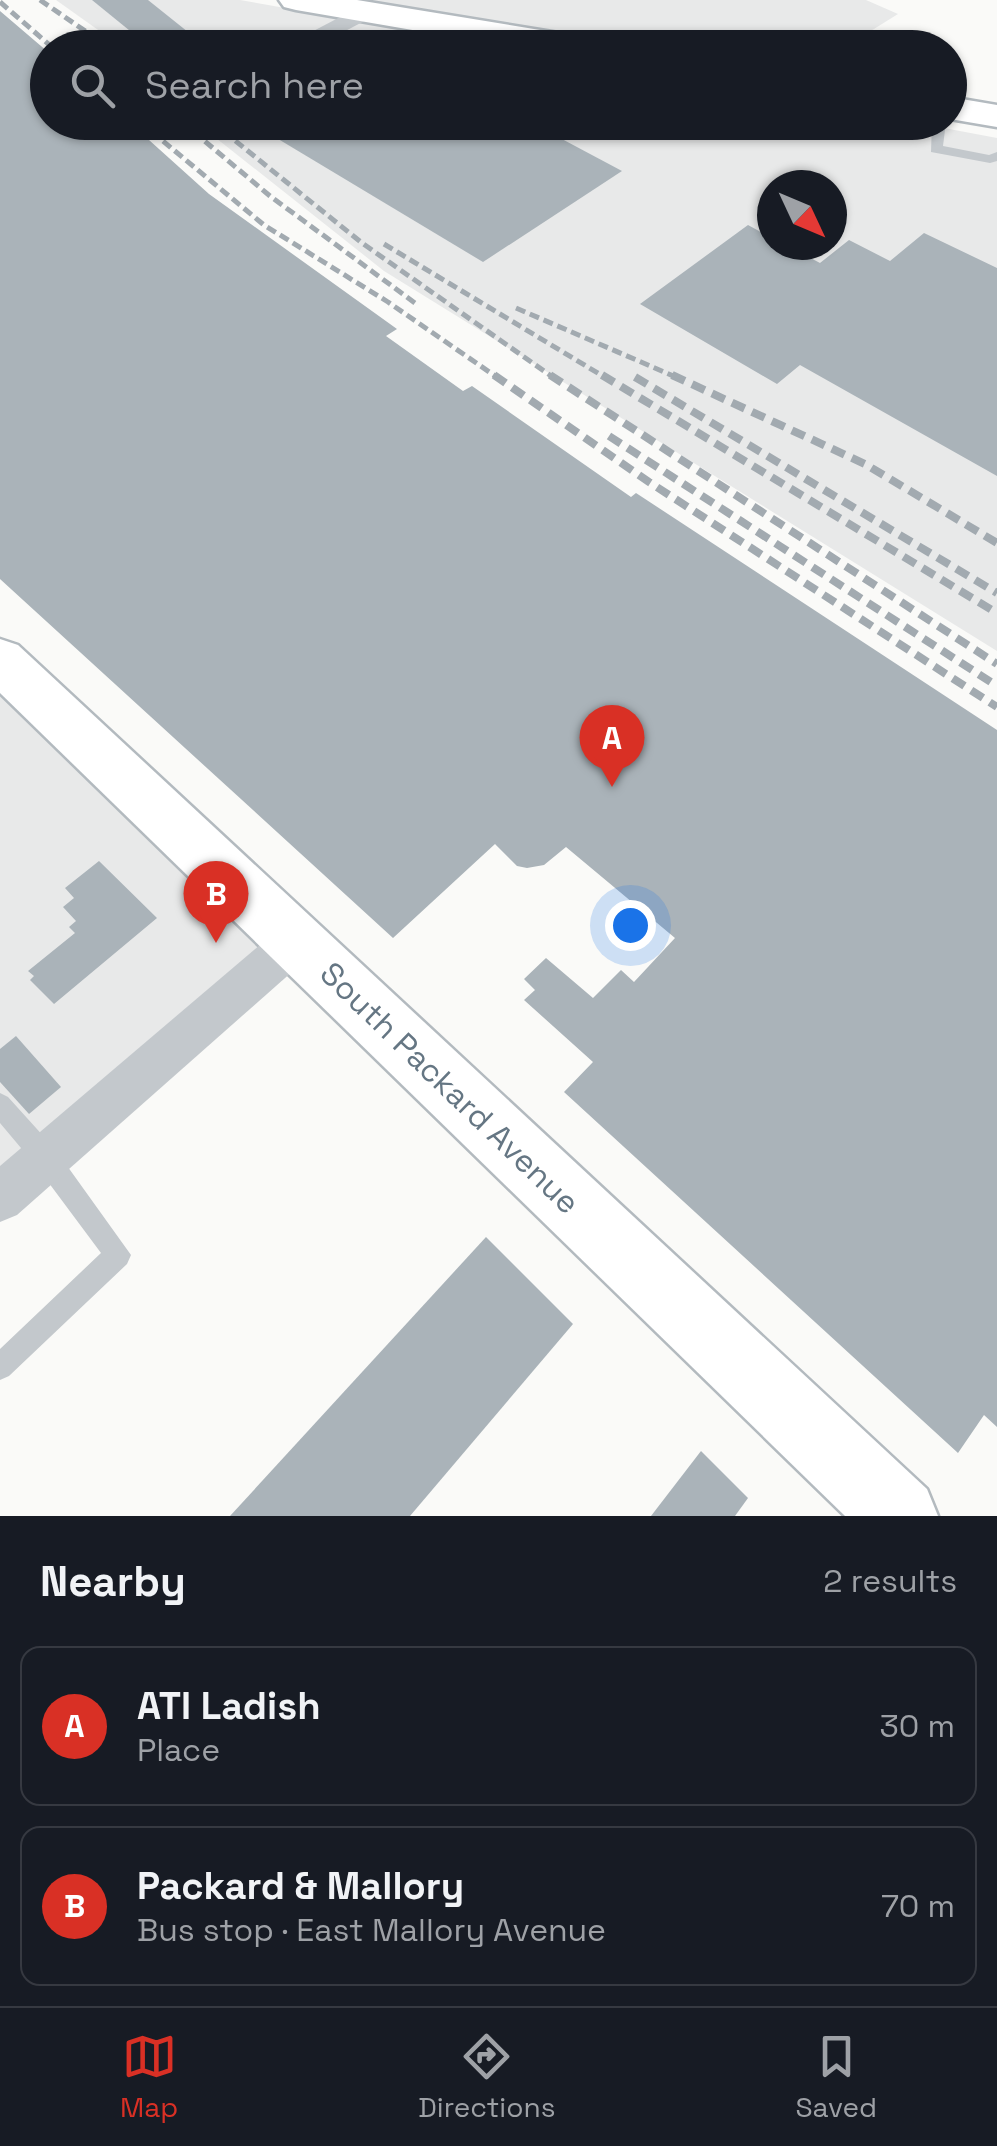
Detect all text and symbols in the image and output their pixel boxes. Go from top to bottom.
search box [30,30,967,140]
icon: search [65,58,120,113]
text: Search here [145,61,364,109]
north arrow [757,170,847,260]
pin: A [580,704,644,787]
pin: B [184,860,248,943]
your location [605,900,656,951]
street label: South Packard Avenue [312,954,588,1222]
text: Nearby [40,1555,186,1608]
text: 2 results [823,1561,957,1601]
text: ATI Ladish [137,1682,321,1730]
text: A [64,1706,85,1746]
text: 30 m [879,1706,955,1746]
text: Place [137,1730,220,1770]
text: Packard & Mallory [137,1862,464,1910]
text: B [64,1886,85,1926]
text: 70 m [881,1886,955,1926]
text: Bus stop · East Mallory Avenue [137,1910,606,1950]
tab: Map [120,2029,178,2125]
tab: Directions [418,2029,555,2125]
tab: Saved [795,2029,877,2125]

